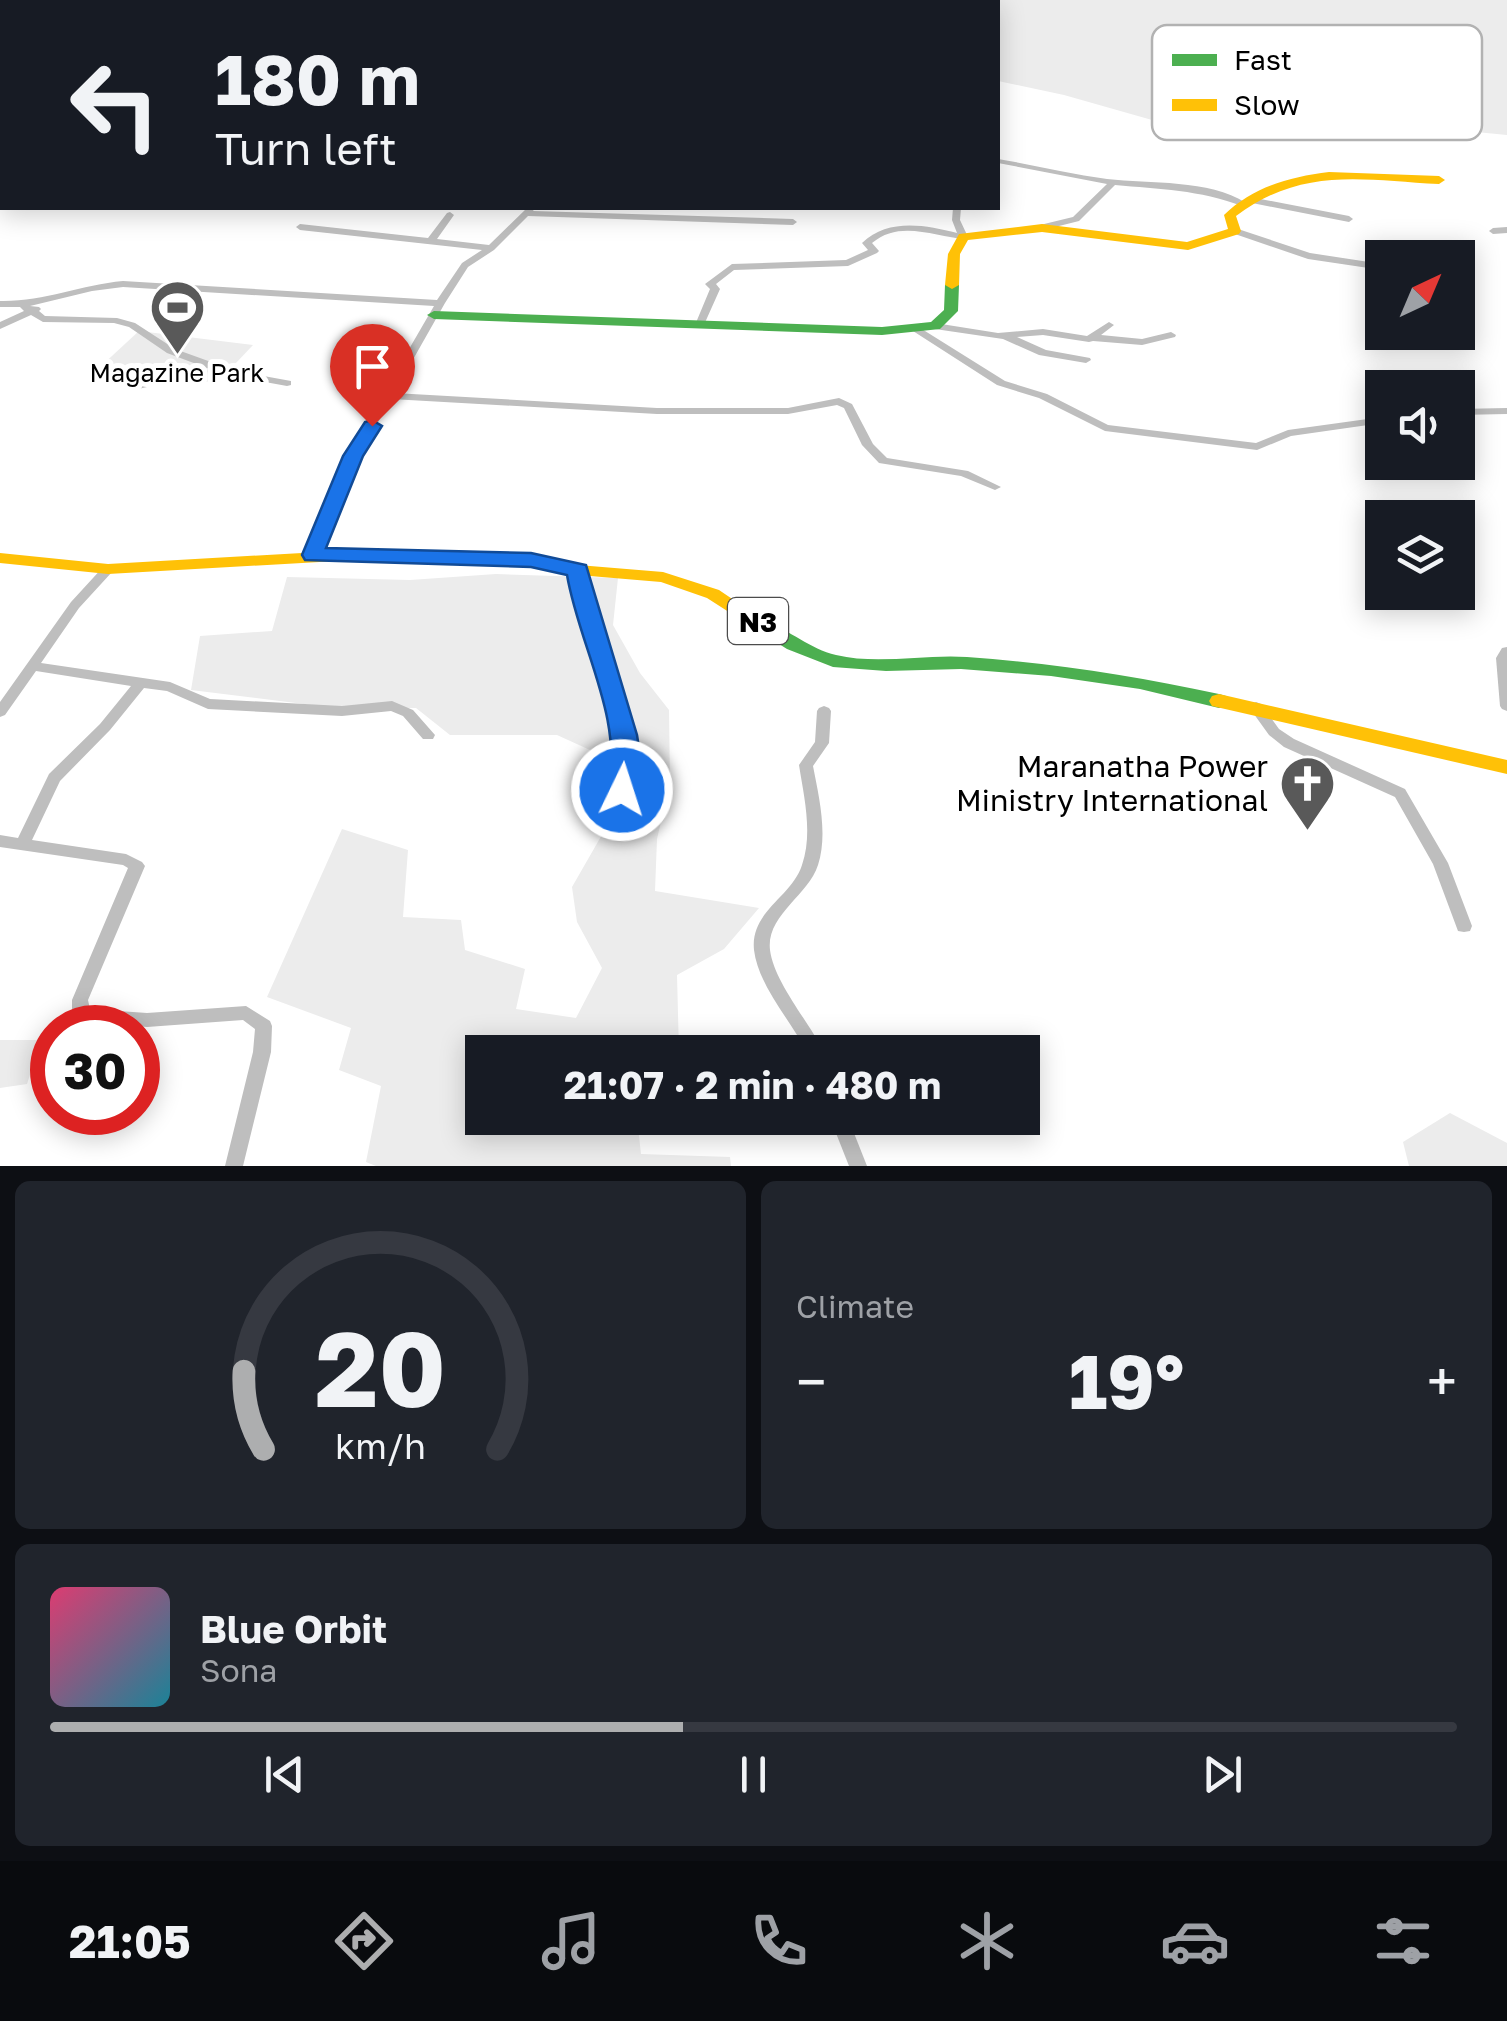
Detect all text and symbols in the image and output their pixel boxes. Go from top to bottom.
legend [1152,25,1482,140]
text: 180 m [215,36,420,120]
icon: left [50,40,180,170]
text: Fast [1234,43,1292,76]
text: Slow [1234,88,1300,121]
text: Turn left [215,121,397,175]
north arrow [1365,240,1475,350]
map controls [1365,240,1475,610]
sports icon: Magazine Park [147,278,207,357]
pin [330,324,415,427]
icon: arrive [345,339,400,394]
place label: Magazine Park [90,357,264,388]
button: sound [1365,370,1475,480]
button: layers [1365,500,1475,610]
road number: N3 [728,598,788,644]
position arrow [570,738,674,842]
place label: Maranatha Power Ministry International [956,748,1268,818]
church icon: Maranatha Power Ministry International [1277,753,1337,832]
speed limit sign: 30 [30,1005,160,1135]
text: 21:07 · 2 min · 480 m [564,1062,941,1107]
text: Climate [796,1287,914,1325]
text: 20 [315,1305,446,1430]
text: 19° [1069,1335,1184,1426]
text: − [796,1348,826,1414]
text: + [1427,1348,1457,1414]
text: km/h [335,1424,426,1467]
text: Blue Orbit [200,1606,387,1651]
text: Sona [200,1651,277,1689]
icon: previous [257,1747,312,1802]
icon: pause [726,1747,781,1802]
icon: next [1195,1747,1250,1802]
icon: directions [329,1906,399,1976]
icon: music [536,1906,606,1976]
icon: phone [744,1906,814,1976]
icon: climate [952,1906,1022,1976]
icon: car [1160,1906,1230,1976]
icon: filters [1368,1906,1438,1976]
text: 21:05 [69,1914,191,1968]

